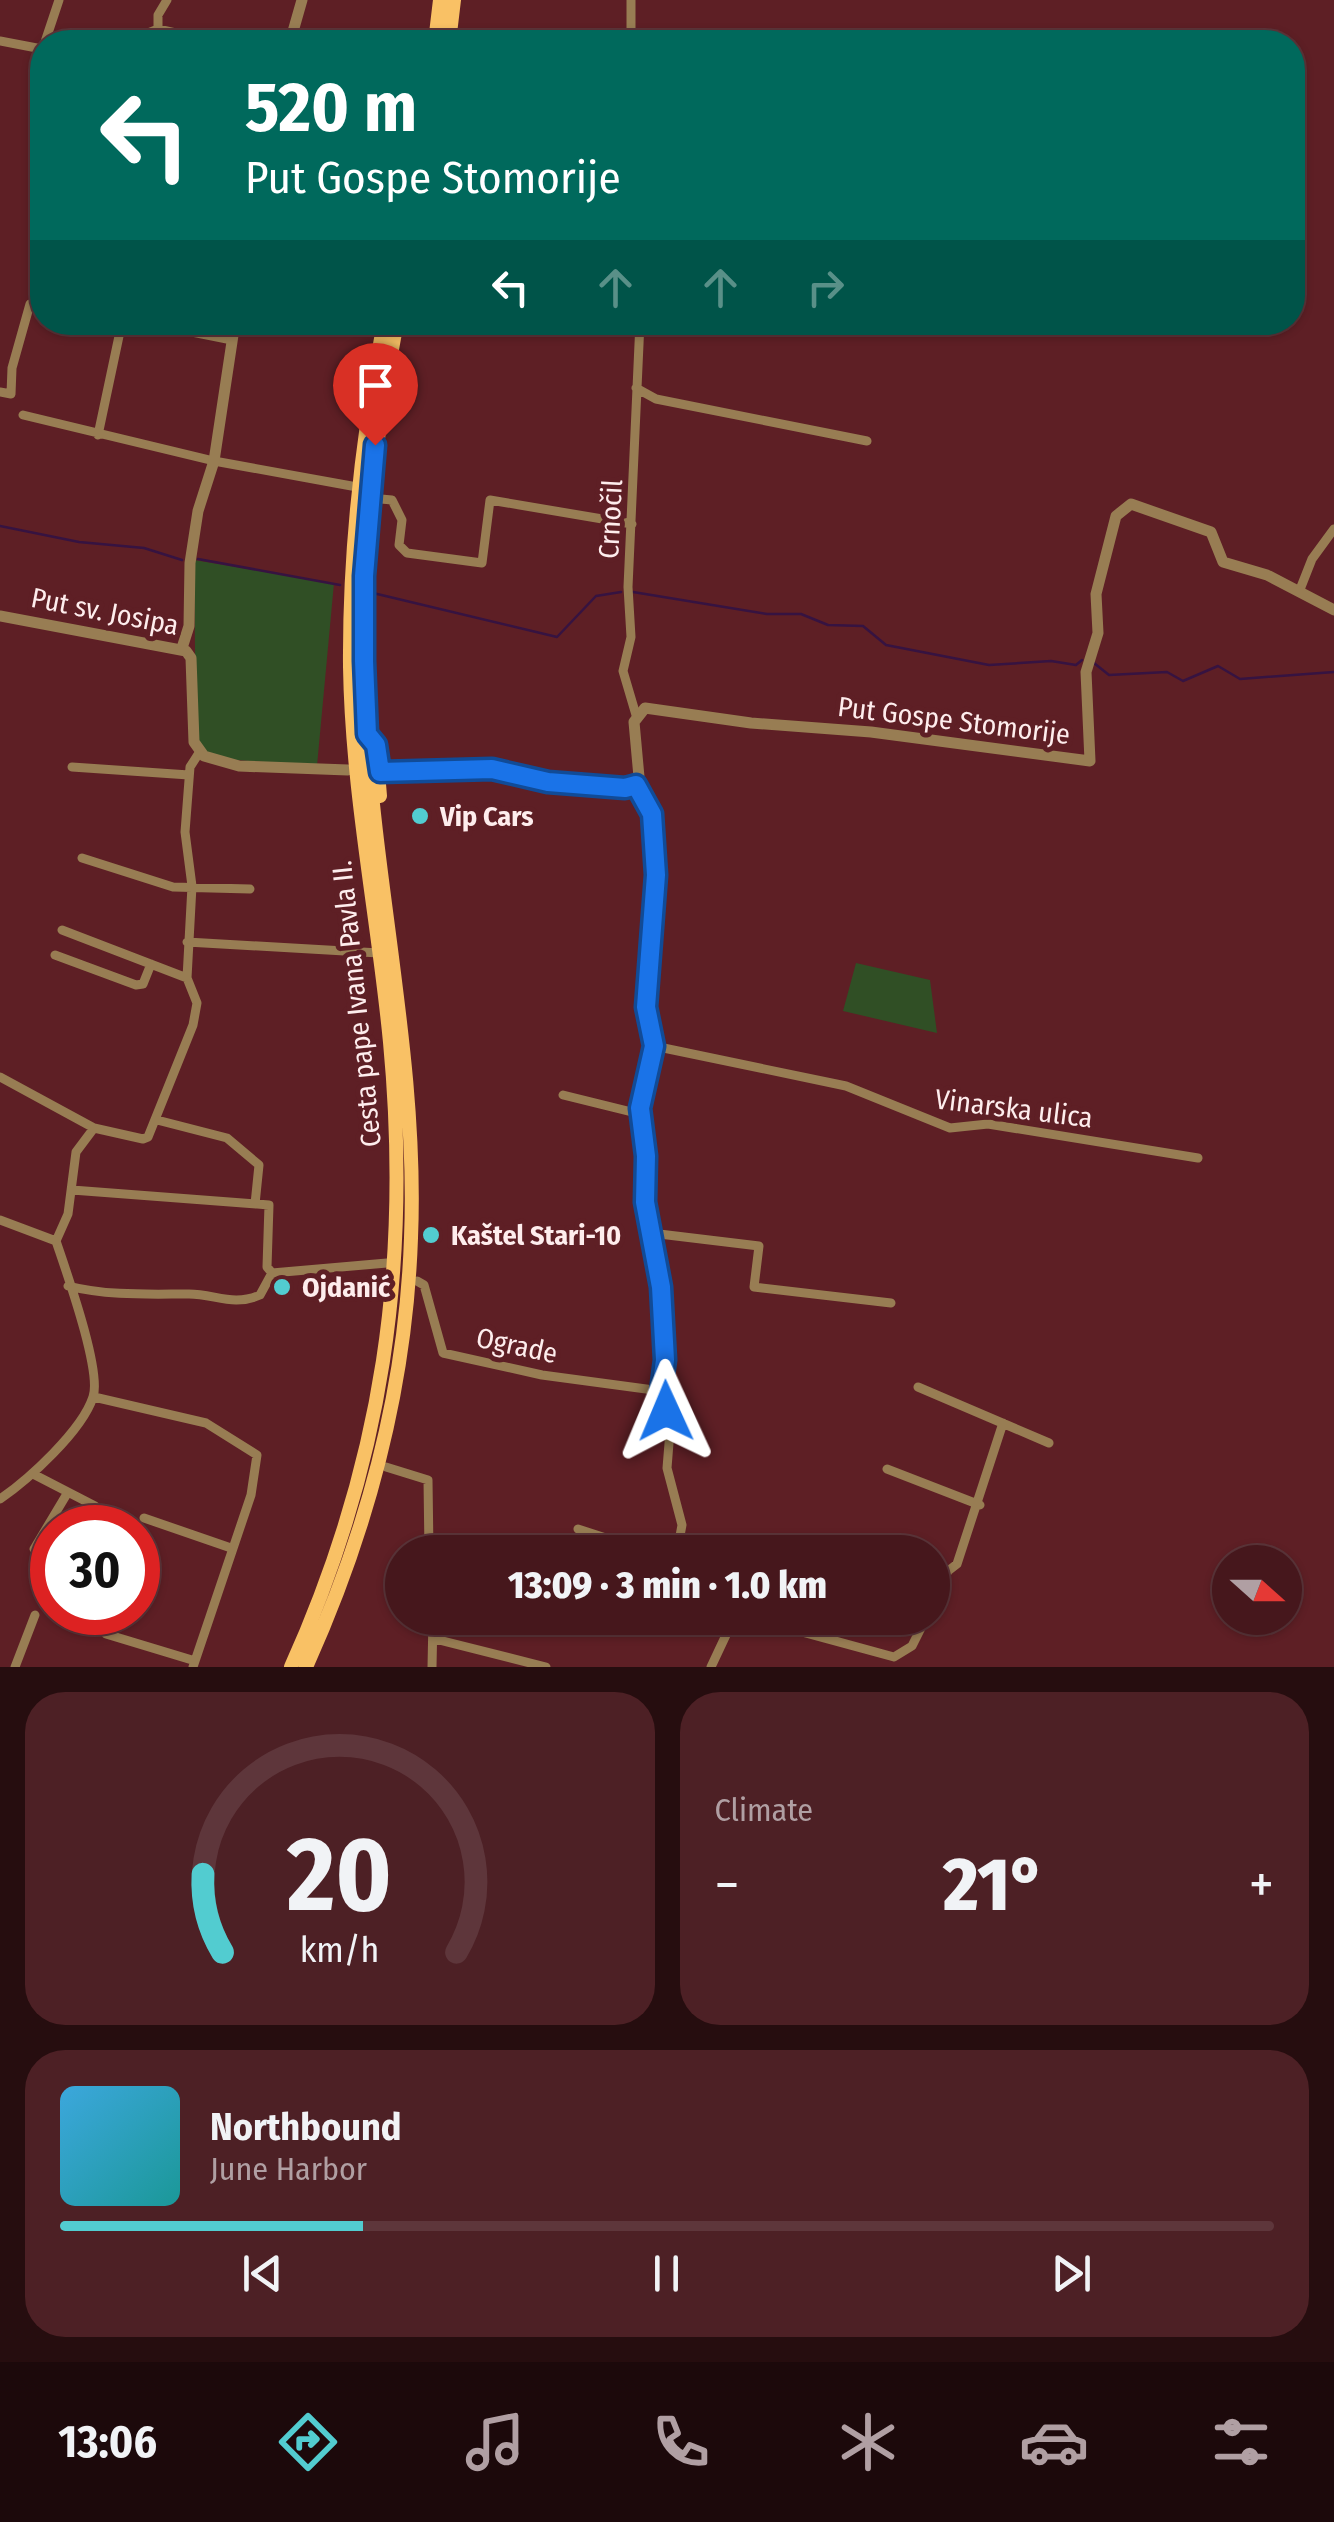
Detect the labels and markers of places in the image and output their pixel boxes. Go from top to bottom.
pin [333,343,418,446]
place label: Vip Cars [439,800,534,833]
marker: Vip Cars [409,805,431,827]
place label: Kaštel Stari-10 [451,1219,621,1252]
marker: Kaštel Stari-10 [420,1224,442,1246]
place label: Ojdanić [302,1271,391,1304]
marker: Ojdanić [271,1276,293,1298]

